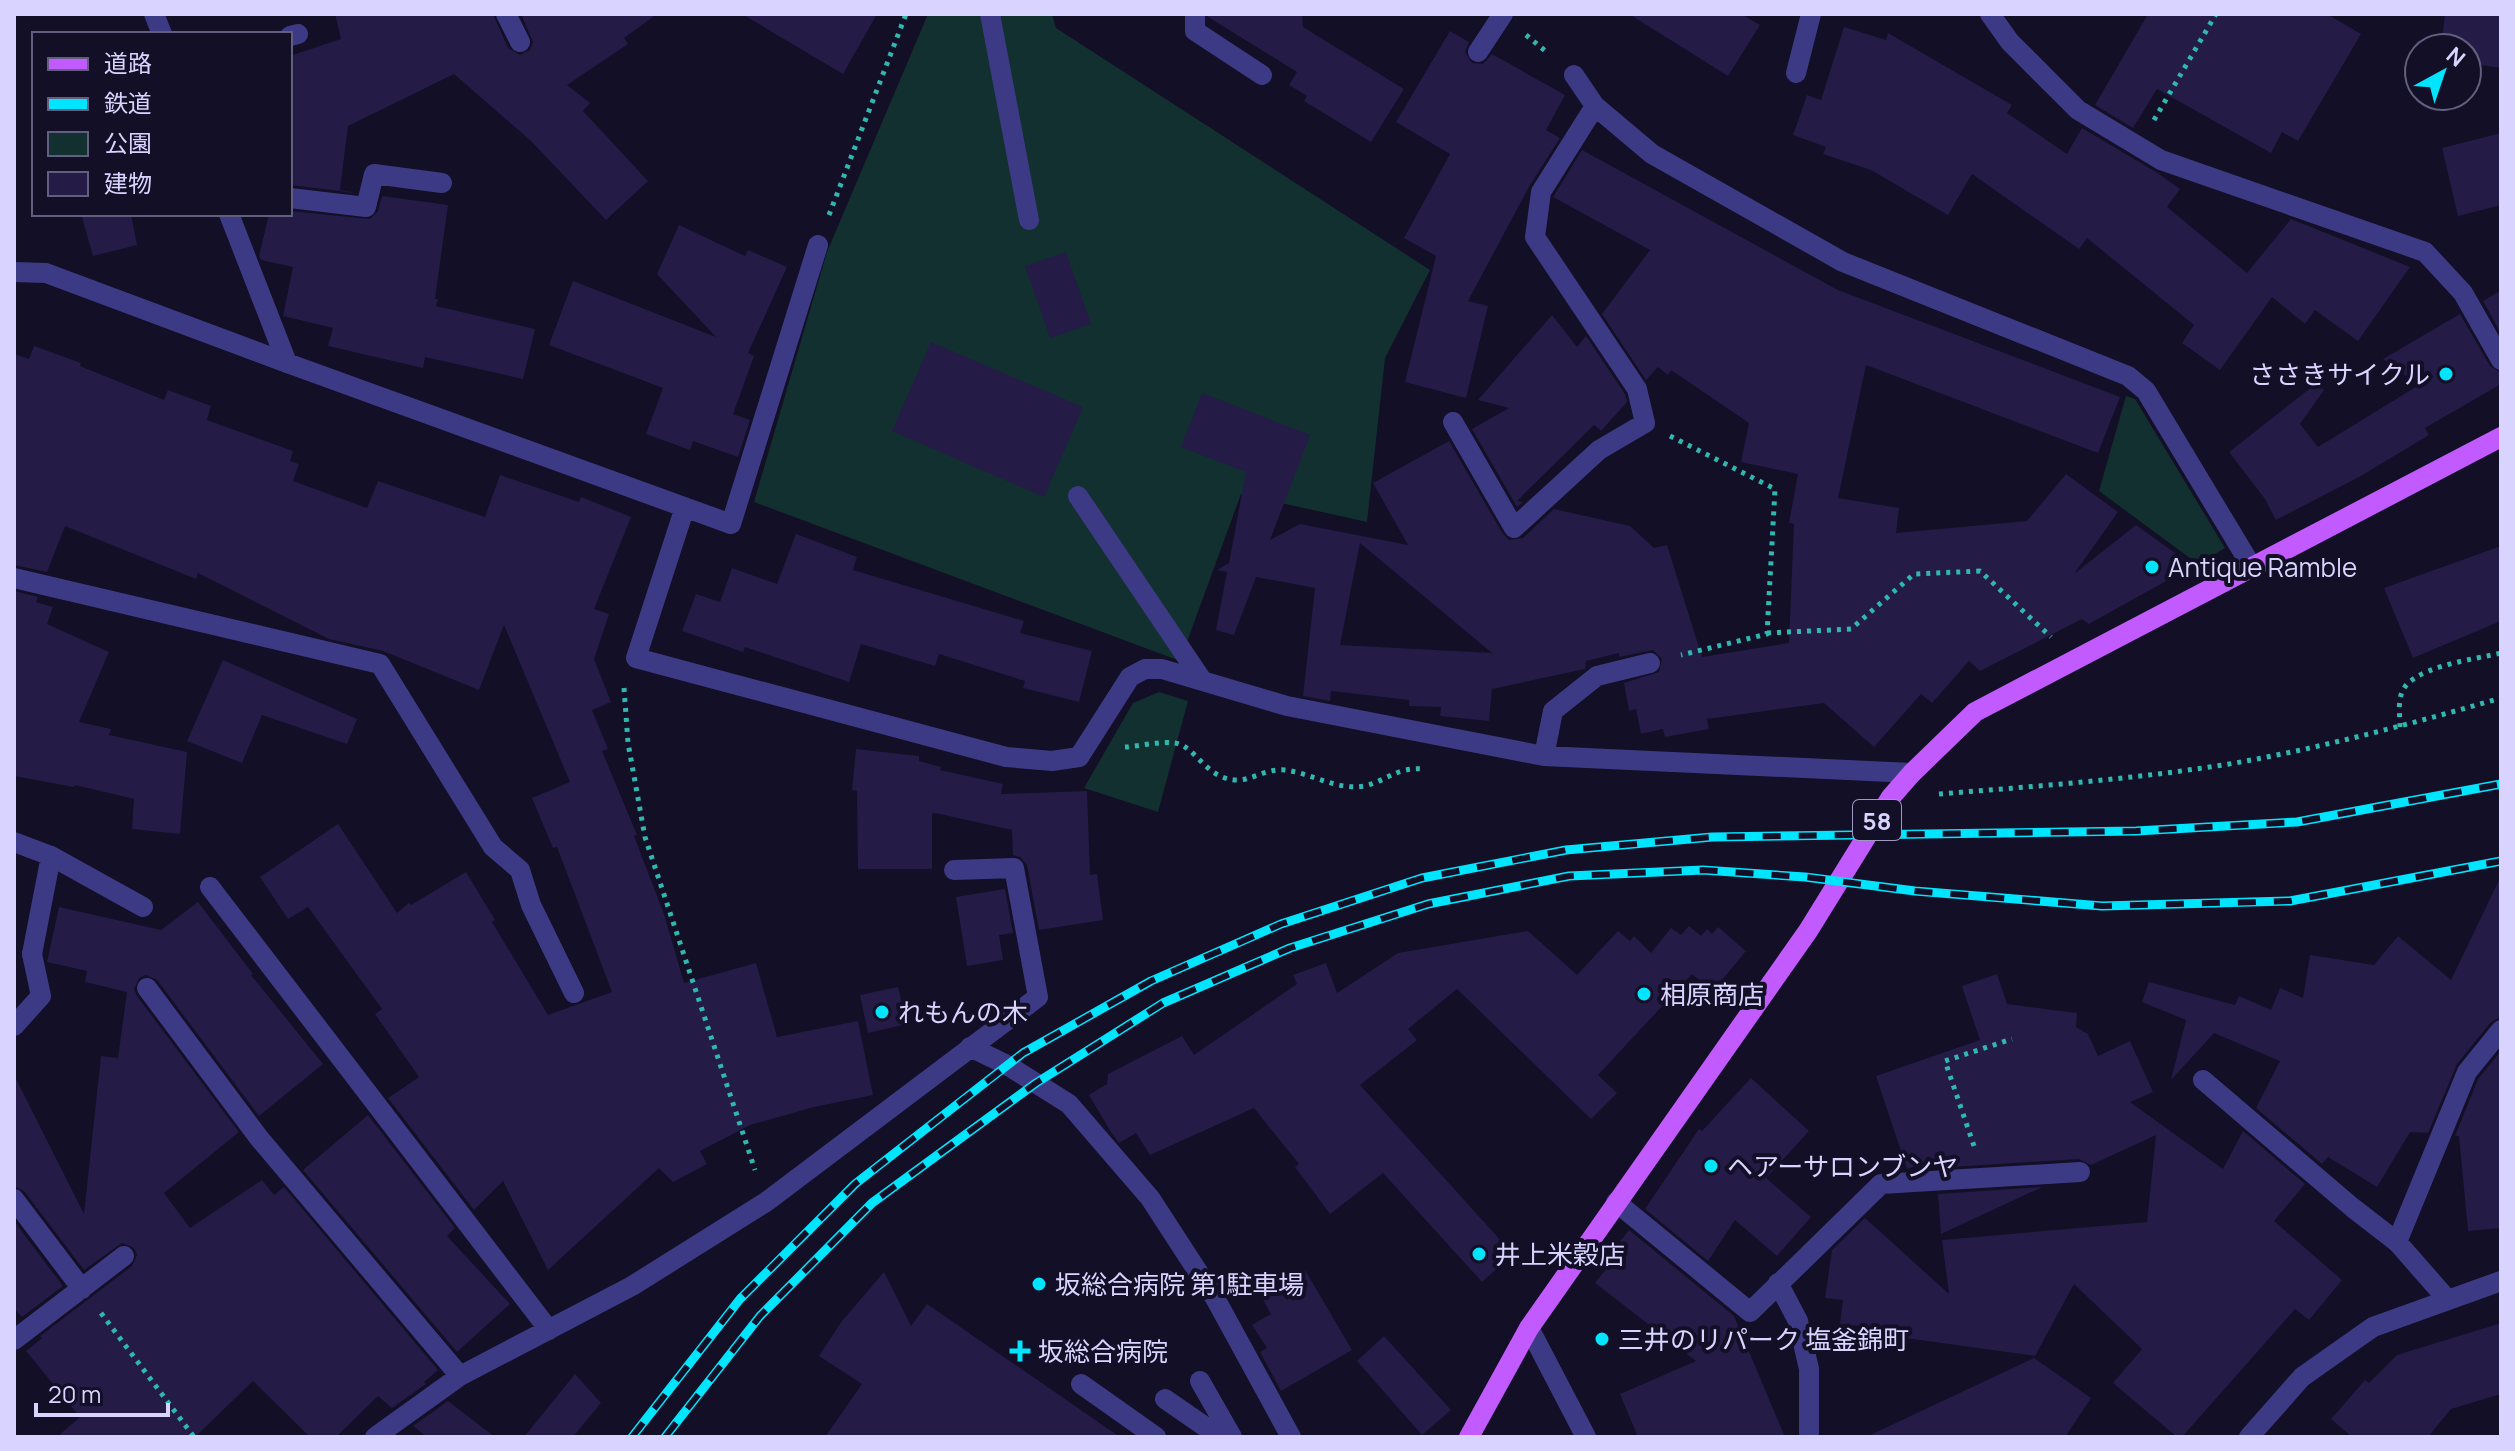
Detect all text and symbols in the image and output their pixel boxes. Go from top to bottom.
legend [32,32,292,216]
north arrow [2403,32,2483,112]
text: N [2440,40,2472,73]
text: 道路 [104,46,152,79]
text: 鉄道 [104,86,152,119]
text: 公園 [104,126,152,159]
text: 建物 [104,166,152,199]
place label: ささきサイクル [2249,356,2430,392]
marker: ささきサイクル [2437,365,2455,383]
place label: Antique Ramble [2168,549,2357,585]
marker: Antique Ramble [2143,558,2161,576]
road number: 58 [1853,800,1901,840]
place label: 相原商店 [1660,976,1764,1012]
marker: 相原商店 [1635,985,1653,1003]
place label: れもんの木 [898,994,1028,1030]
marker: れもんの木 [873,1003,891,1021]
place label: ヘアーサロンブンヤ [1727,1148,1958,1184]
marker: ヘアーサロンブンヤ [1702,1157,1720,1175]
place label: 井上米穀店 [1495,1236,1625,1272]
marker: 井上米穀店 [1470,1245,1488,1263]
place label: 坂総合病院 第1駐車場 [1055,1266,1304,1302]
marker: 坂総合病院 第1駐車場 [1030,1275,1048,1293]
place label: 三井のリパーク 塩釜錦町 [1618,1321,1909,1357]
marker: 三井のリパーク 塩釜錦町 [1593,1330,1611,1348]
place label: 坂総合病院 [1038,1333,1168,1369]
marker: 坂総合病院 [1009,1340,1031,1362]
scale bar [36,1367,168,1417]
text: 20 m [48,1377,101,1410]

